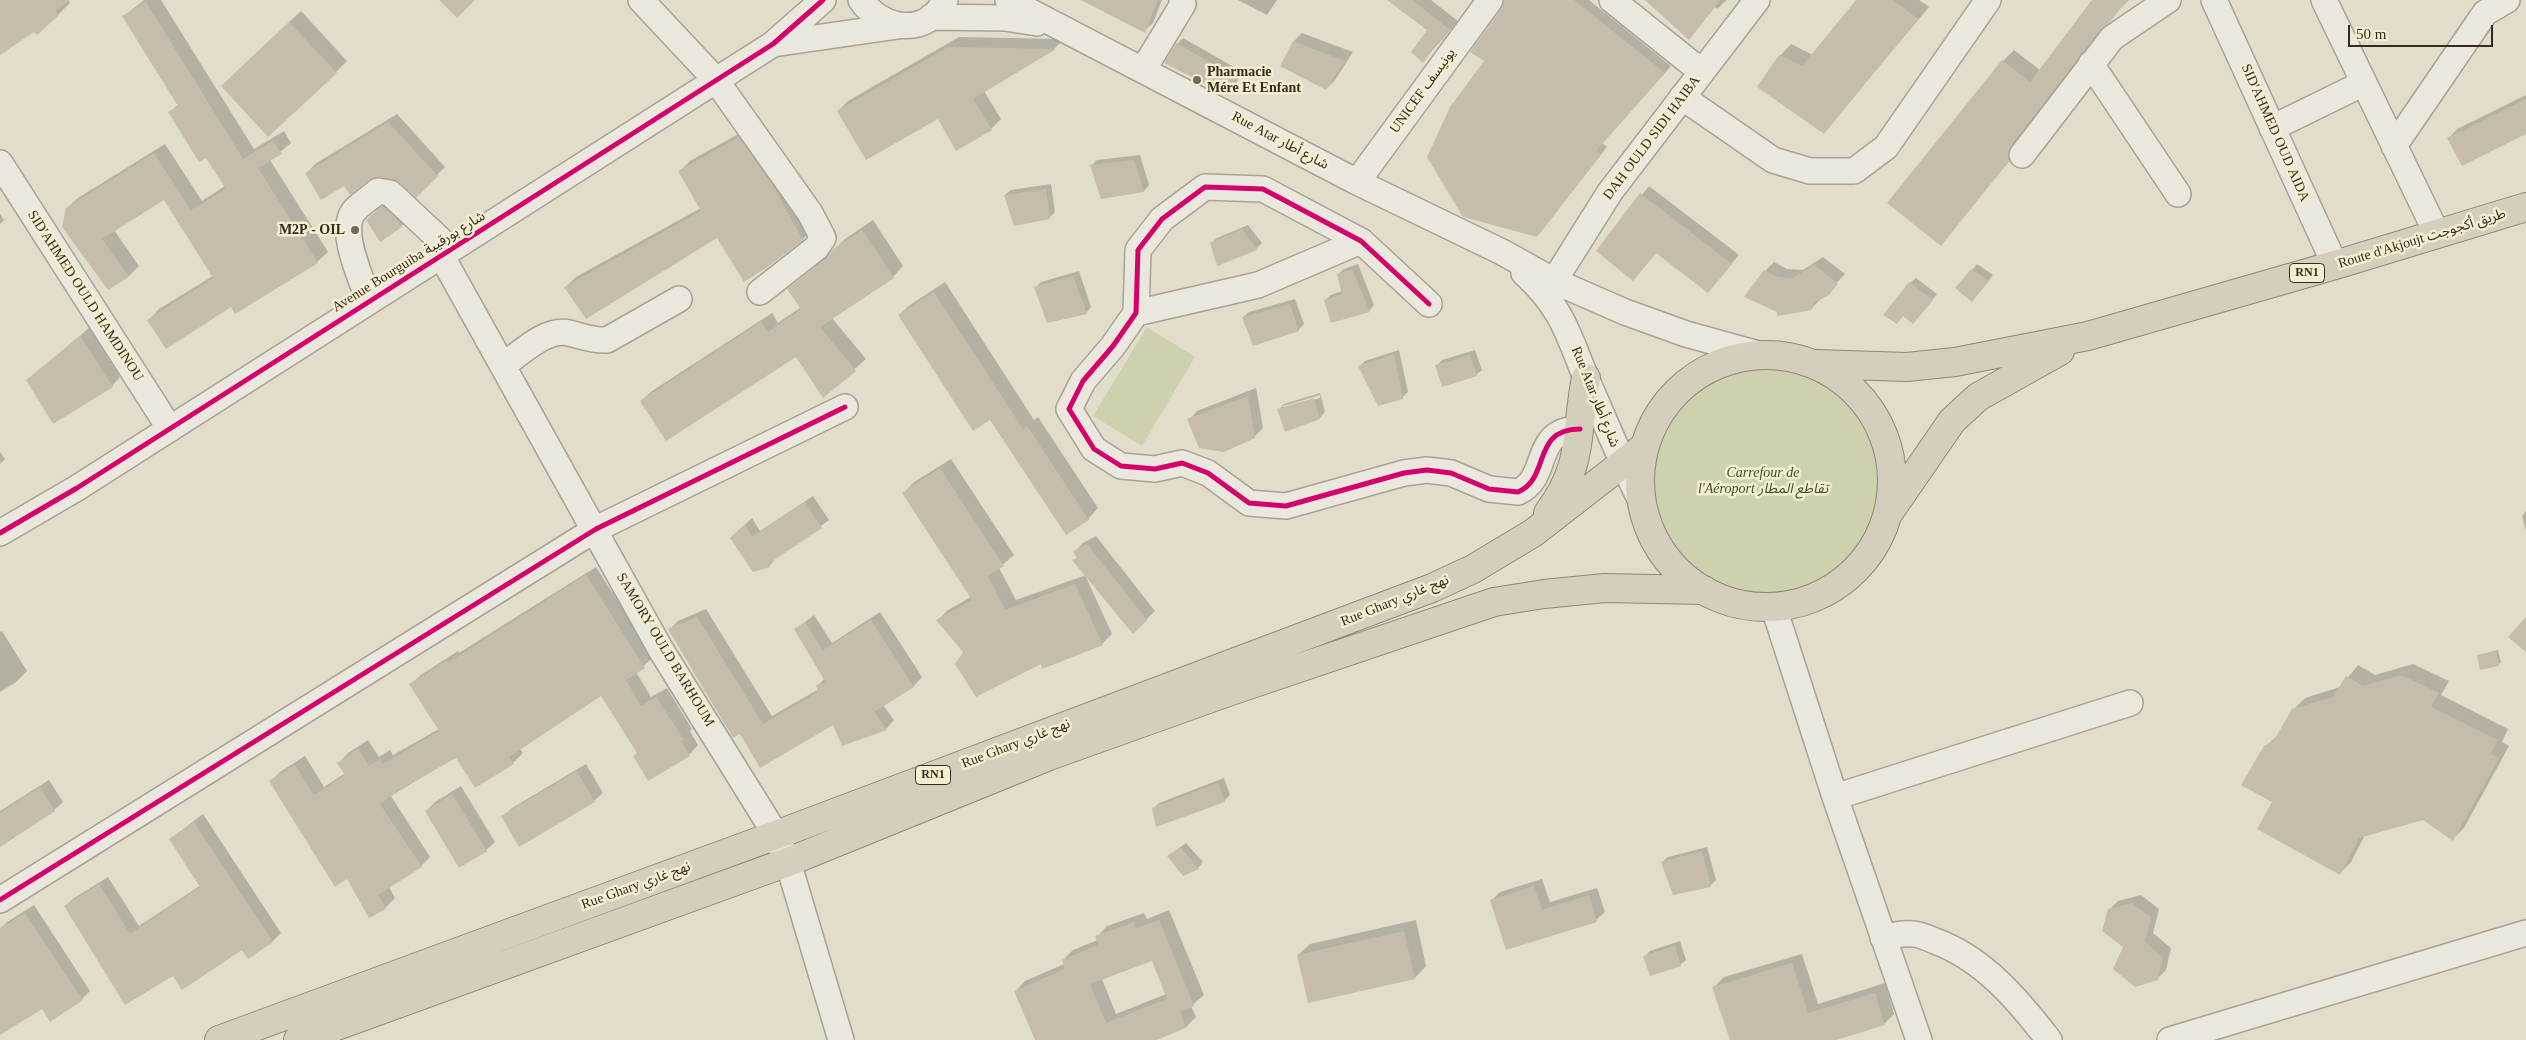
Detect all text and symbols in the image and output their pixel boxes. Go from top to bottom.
scale bar [2351,15,2496,47]
text: 50 m [2356,26,2386,42]
street label: UNICEF يونيسف [1386,45,1460,137]
street label: SID'AHMED OUD AIDA [2237,62,2313,204]
place label: Pharmacie Mére Et Enfant [1207,64,1301,96]
street label: DAH OULD SIDI HAIBA [1600,73,1704,203]
marker: Pharmacie Mére Et Enfant [1191,74,1203,86]
street label: Rue Atar شارع أطار [1229,108,1331,174]
street label: Route d'Akjoujt طريق أكجوجت [2336,205,2508,273]
street label: SID'AHMED OULD HAMDINOU [23,208,147,384]
street label: Avenue Bourguiba شارع بورقيبة [329,208,489,316]
place label: M2P - OIL [279,222,345,238]
marker: M2P - OIL [349,224,361,236]
road number: RN1 [2290,264,2324,282]
street label: Rue Atar شارع أطار [1567,344,1623,450]
park label: Carrefour de l'Aéroport تقاطع المطار [1698,465,1828,498]
street label: SAMORY OULD BARHOUM [612,570,718,730]
street label: Rue Ghary نهج غاري [1339,572,1451,630]
street label: Rue Ghary نهج غاري [959,716,1073,772]
road number: RN1 [916,766,950,784]
street label: Rue Ghary نهج غاري [579,858,693,914]

